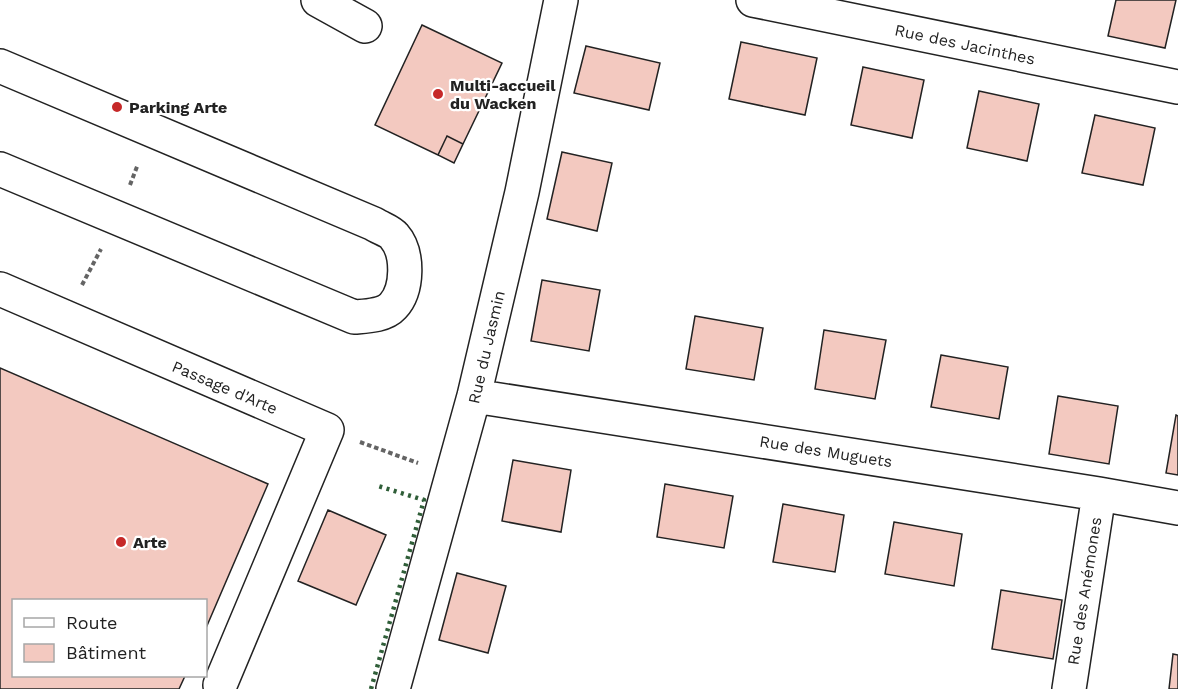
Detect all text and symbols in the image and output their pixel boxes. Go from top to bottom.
street label: Rue des Jacinthes [893,20,1037,69]
place label: Multi-accueil du Wacken [450,76,556,113]
marker: Multi-accueil du Wacken [431,87,445,101]
place label: Parking Arte [129,98,227,117]
marker: Parking Arte [110,100,124,114]
street label: Rue du Jasmin [464,289,509,406]
street label: Passage d'Arte [169,357,280,418]
street label: Rue des Muguets [758,432,894,471]
street label: Rue des Anémones [1063,516,1106,666]
place label: Arte [133,533,167,552]
marker: Arte [114,535,128,549]
legend [12,599,207,677]
text: Route [66,612,118,633]
text: Bâtiment [66,642,146,663]

